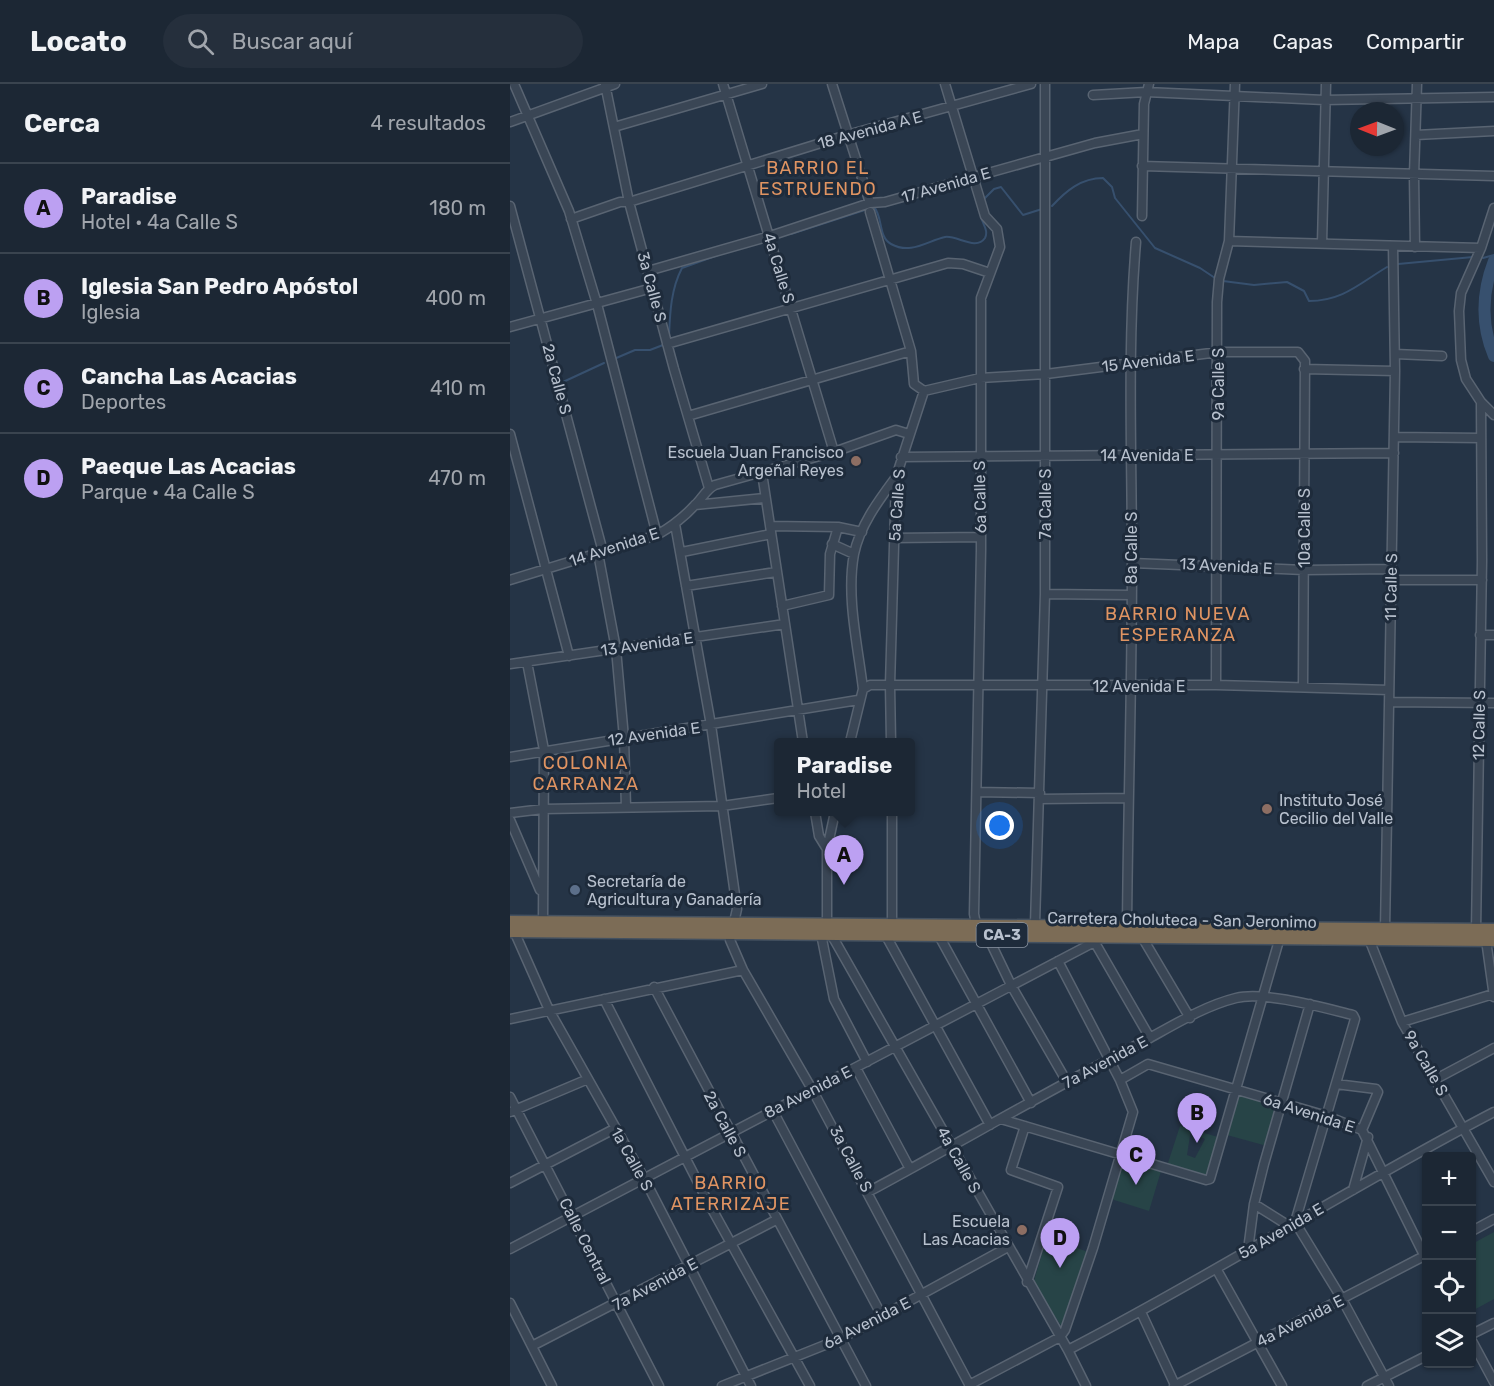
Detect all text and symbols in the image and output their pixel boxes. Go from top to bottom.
search box [163,14,583,68]
text: Locato [30,25,127,58]
icon: search [184,25,217,58]
text: Buscar aquí [232,28,352,55]
text: Mapa [1187,29,1240,54]
text: Capas [1273,29,1333,54]
text: Compartir [1366,29,1464,54]
north arrow [1350,102,1404,156]
street label: 18 Avenida A E [816,107,924,153]
text: Cerca [24,108,100,139]
text: 4 resultados [371,111,486,135]
district label: BARRIO EL ESTRUENDO [759,157,877,200]
street label: 17 Avenida E [899,163,993,207]
text: Paradise [81,183,177,210]
text: A [36,196,51,220]
text: 180 m [429,196,486,220]
text: Hotel · 4a Calle S [81,210,238,234]
street label: 4a Calle S [759,230,799,306]
street label: 3a Calle S [633,250,671,325]
text: Iglesia San Pedro Apóstol [81,273,358,300]
text: B [36,286,51,310]
text: 400 m [426,286,486,310]
text: Iglesia [81,300,141,324]
street label: 2a Calle S [538,342,576,416]
street label: 15 Avenida E [1101,346,1195,376]
street label: 9a Calle S [1209,348,1228,420]
text: Cancha Las Acacias [81,363,297,390]
text: C [36,376,51,400]
text: 410 m [430,376,486,400]
text: Deportes [81,390,166,414]
place label: Escuela Juan Francisco Argeñal Reyes [667,443,844,480]
street label: 14 Avenida E [1100,446,1194,465]
text: Paeque Las Acacias [81,453,296,480]
marker: Escuela Juan Francisco Argeñal Reyes [849,454,863,468]
street label: 6a Calle S [970,461,990,533]
text: D [36,466,51,490]
text: 470 m [428,466,486,490]
street label: 5a Calle S [885,468,909,542]
street label: 7a Calle S [1036,468,1055,540]
text: Parque · 4a Calle S [81,480,255,504]
street label: 10a Calle S [1295,488,1314,568]
street label: 8a Calle S [1122,511,1141,585]
street label: 14 Avenida E [567,524,661,570]
street label: 11 Calle S [1381,553,1401,621]
street label: 13 Avenida E [1179,554,1273,578]
district label: BARRIO NUEVA ESPERANZA [1105,603,1251,646]
street label: 13 Avenida E [600,628,694,660]
street label: 12 Avenida E [1092,677,1186,696]
street label: 12 Calle S [1469,690,1489,760]
street label: 12 Avenida E [607,718,701,750]
popup [774,738,915,816]
district label: COLONIA CARRANZA [533,752,639,795]
text: Paradise [797,752,892,779]
text: Hotel [797,779,846,803]
place label: Instituto José Cecilio del Valle [1279,791,1393,828]
marker: Instituto José Cecilio del Valle [1260,802,1274,816]
your location [985,811,1014,840]
pin: A [824,836,864,885]
place label: Secretaría de Agricultura y Ganadería [587,872,762,909]
marker: Secretaría de Agricultura y Ganadería [568,883,582,897]
street label: Carretera Choluteca - San Jeronimo [1047,908,1317,932]
road number: CA-3 [976,923,1028,947]
street label: 9a Calle S [1400,1027,1452,1099]
street label: 7a Avenida E [1059,1032,1151,1092]
street label: 8a Avenida E [761,1062,855,1122]
street label: 2a Calle S [700,1088,750,1160]
street label: 6a Avenida E [1261,1089,1357,1137]
pin: B [1178,1094,1216,1143]
street label: 3a Calle S [826,1123,876,1195]
street label: 1a Calle S [607,1124,657,1194]
street label: 4a Calle S [933,1124,985,1196]
pin: C [1116,1136,1156,1185]
map controls [1422,1152,1476,1368]
button: + [1422,1152,1476,1206]
district label: BARRIO ATERRIZAJE [671,1172,791,1215]
street label: Calle Central [555,1195,615,1287]
street label: 5a Avenida E [1235,1199,1327,1263]
button: − [1422,1206,1476,1260]
place label: Escuela Las Acacias [923,1212,1010,1249]
pin: D [1040,1218,1080,1268]
marker: Escuela Las Acacias [1015,1223,1029,1237]
street label: 7a Avenida E [609,1254,701,1314]
button: locate [1422,1260,1476,1314]
street label: 4a Avenida E [1253,1291,1347,1351]
street label: 6a Avenida E [820,1293,914,1353]
button: layers [1422,1314,1476,1368]

